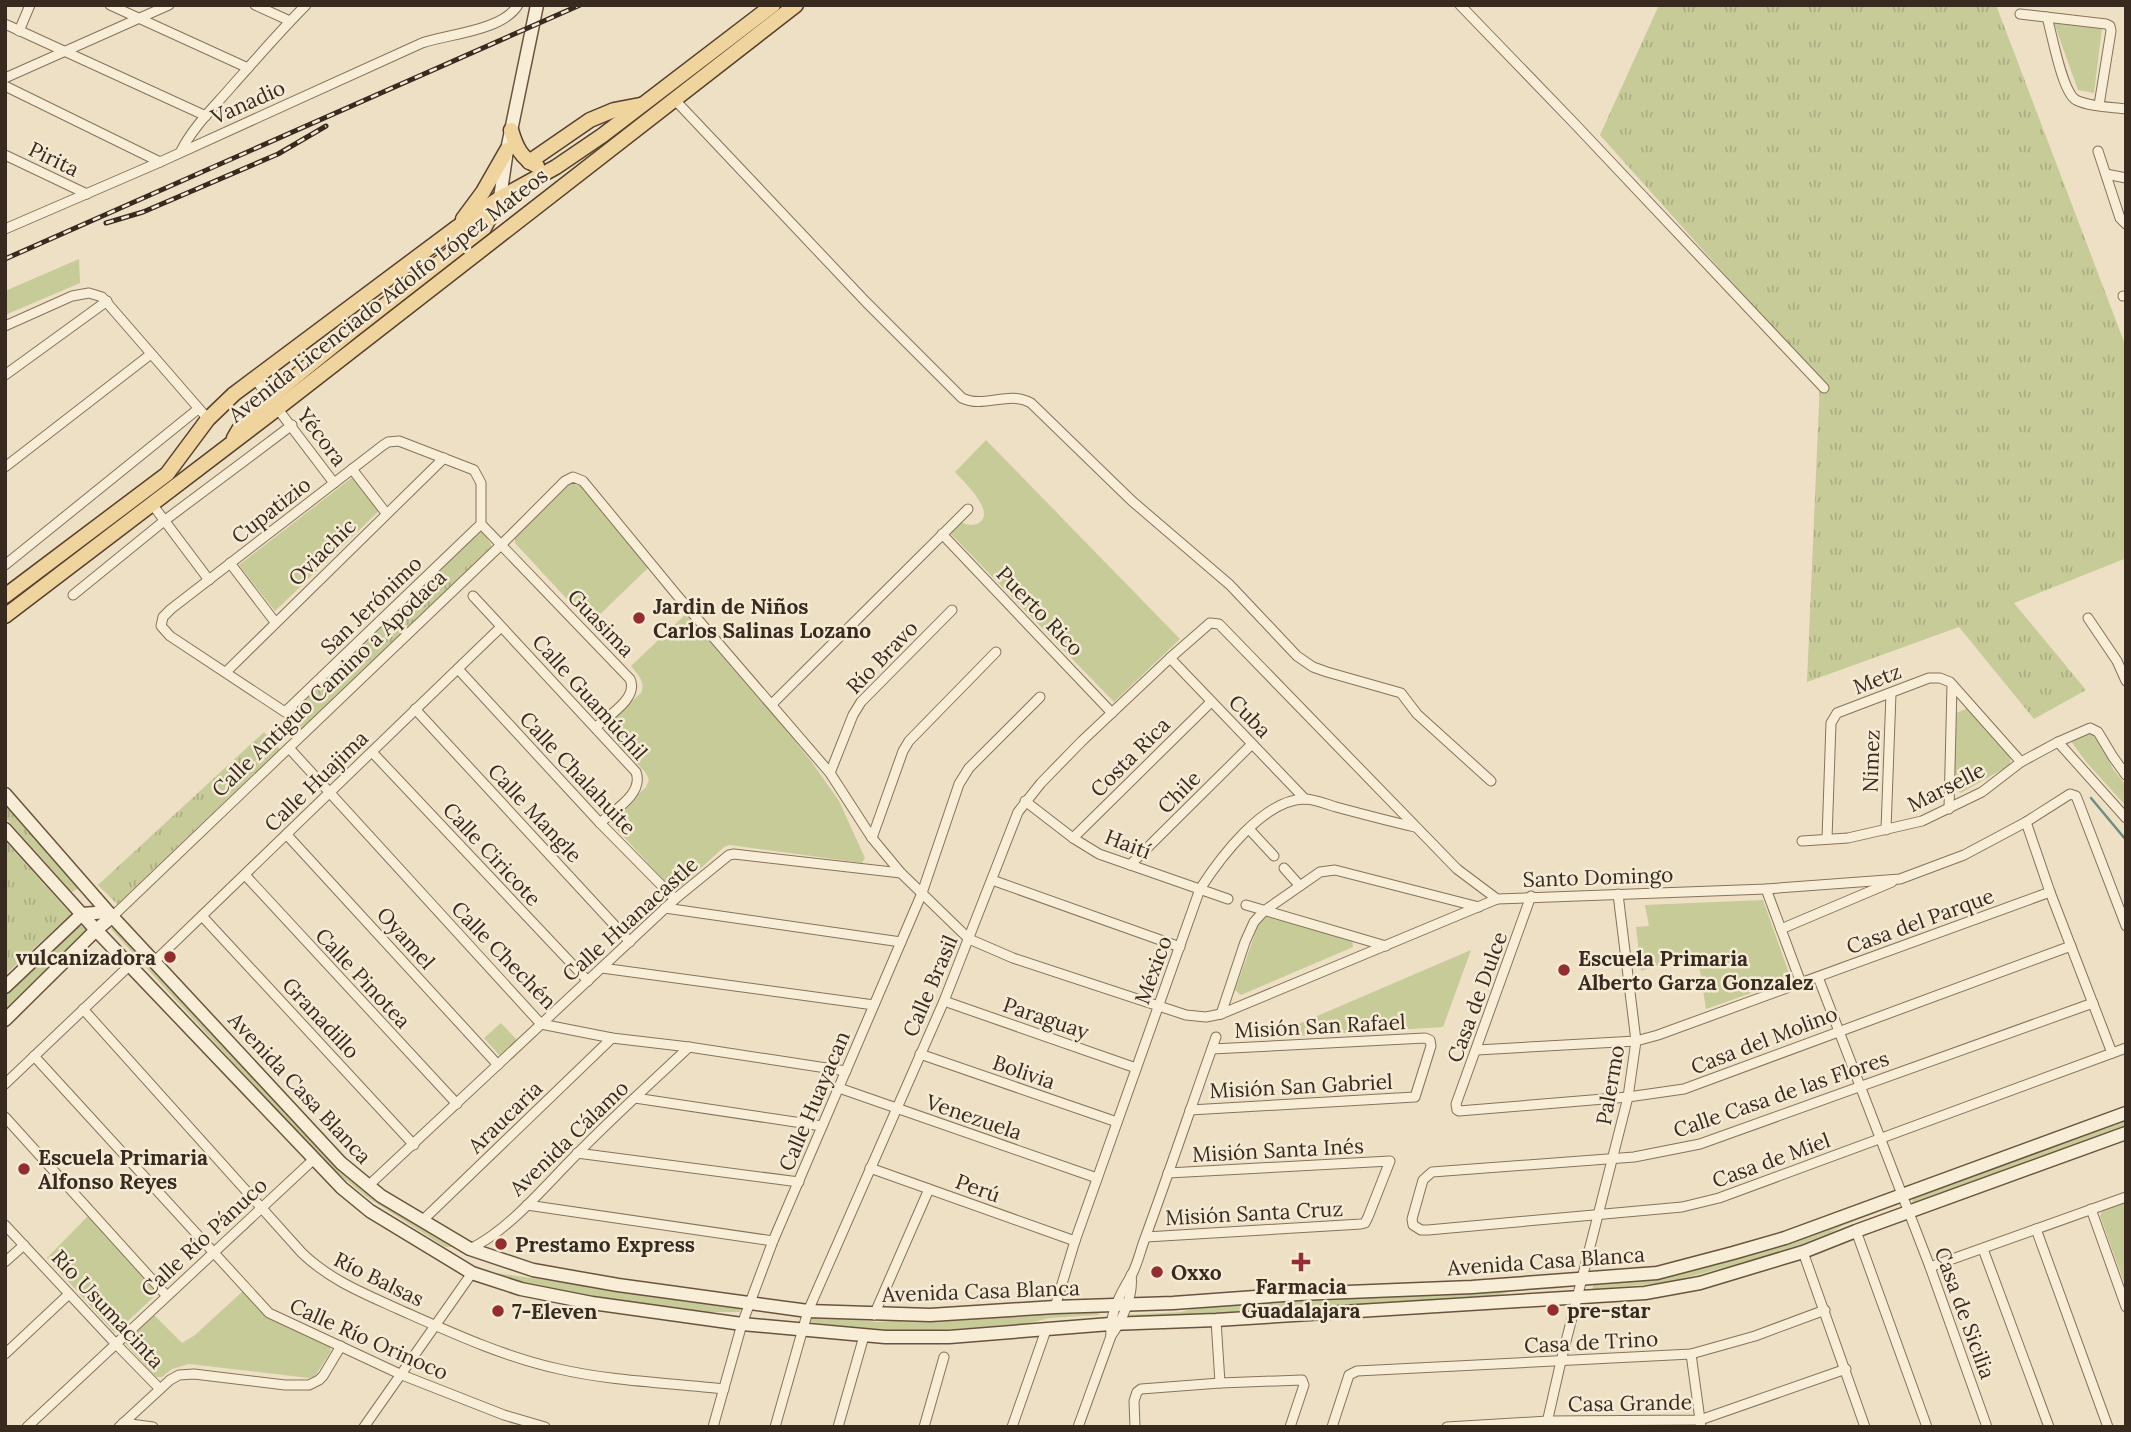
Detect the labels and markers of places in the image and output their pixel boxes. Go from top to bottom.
place label: Jardin de Niños Carlos Salinas Lozano [653,593,871,644]
marker: Jardin de Niños Carlos Salinas Lozano [631,610,647,626]
place label: vulcanizadora [16,944,156,971]
place label: Escuela Primaria Alberto Garza Gonzalez [1578,945,1814,996]
marker: vulcanizadora [162,949,178,965]
marker: Escuela Primaria Alberto Garza Gonzalez [1556,962,1572,978]
place label: Escuela Primaria Alfonso Reyes [38,1144,208,1195]
marker: Escuela Primaria Alfonso Reyes [16,1161,32,1177]
place label: Prestamo Express [515,1231,695,1258]
marker: Prestamo Express [493,1236,509,1252]
marker: Farmacia Guadalajara [1293,1254,1309,1270]
place label: Oxxo [1171,1259,1222,1286]
marker: Oxxo [1149,1264,1165,1280]
place label: Farmacia Guadalajara [1241,1273,1361,1324]
place label: pre-star [1567,1297,1651,1324]
place label: 7-Eleven [512,1298,598,1325]
marker: pre-star [1545,1302,1561,1318]
marker: 7-Eleven [490,1303,506,1319]

